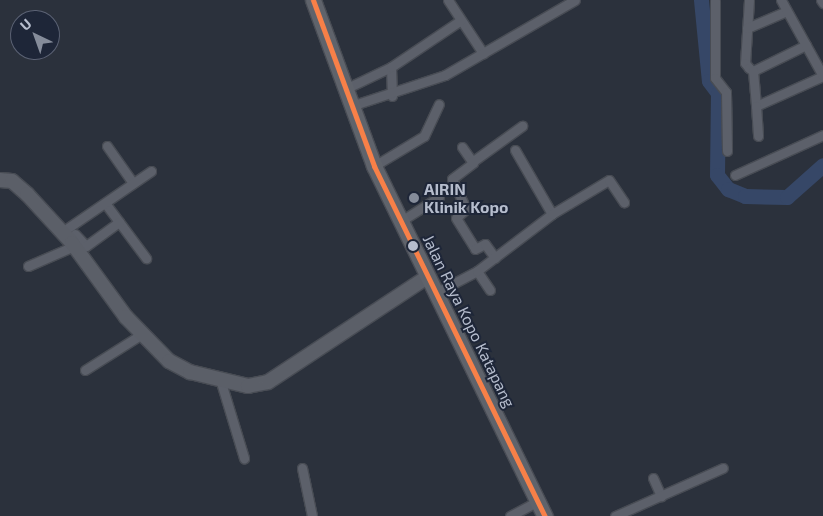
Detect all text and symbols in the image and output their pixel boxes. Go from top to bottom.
north arrow [10,10,60,60]
text: U [16,15,35,34]
place label: AIRIN Klinik Kopo [424,179,509,217]
marker: AIRIN Klinik Kopo [408,192,420,204]
street label: Jalan Raya Kopo Katapang [419,232,519,410]
unlabelled marker [408,241,418,251]

